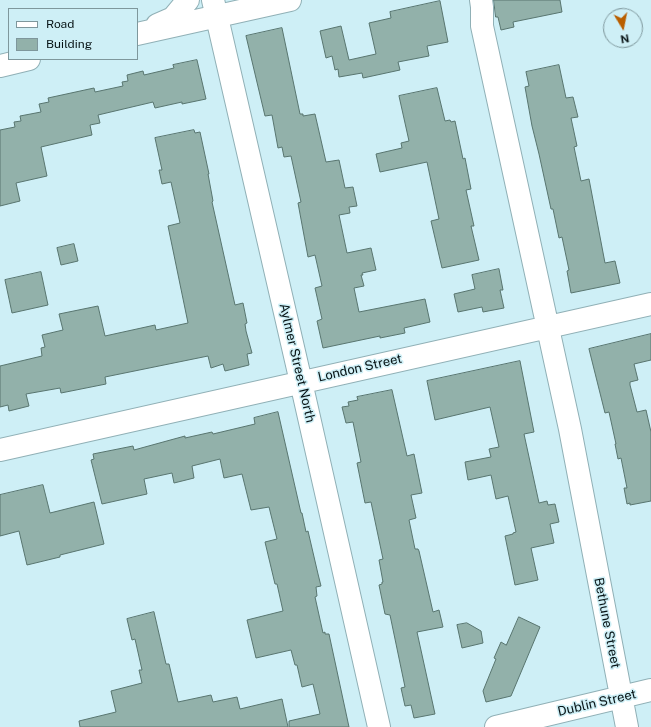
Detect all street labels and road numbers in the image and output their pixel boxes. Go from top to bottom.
street label: Aylmer Street North [276,302,318,424]
street label: London Street [316,351,404,385]
street label: Bethune Street [591,576,623,670]
street label: Dublin Street [556,686,638,720]

